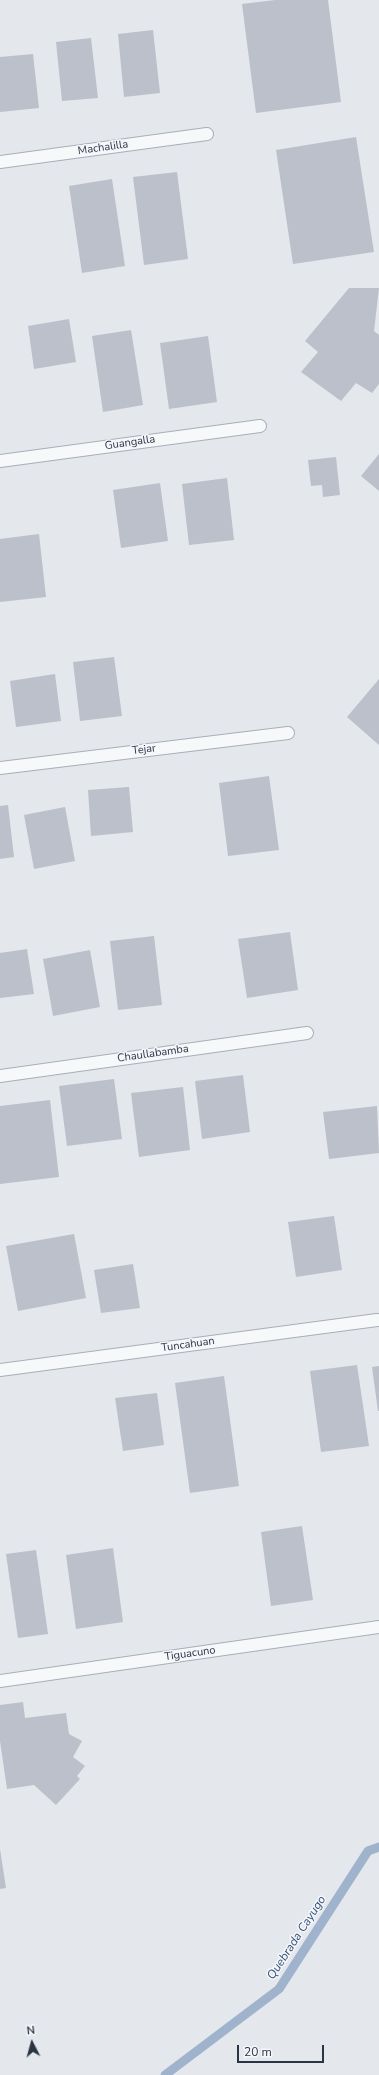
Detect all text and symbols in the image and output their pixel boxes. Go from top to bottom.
street label: Machalilla [77,138,129,158]
street label: Guangalla [104,433,156,453]
street label: Tejar [131,742,157,758]
street label: Chaullabamba [116,1042,190,1066]
street label: Tuncahuan [161,1335,215,1355]
street label: Tiguacuno [164,1644,216,1664]
water label: Quebrada Cayugo [265,1893,329,1983]
north arrow [12,2023,52,2063]
text: N [26,2023,36,2038]
scale bar [239,2037,326,2063]
text: 20 m [244,2044,272,2060]

